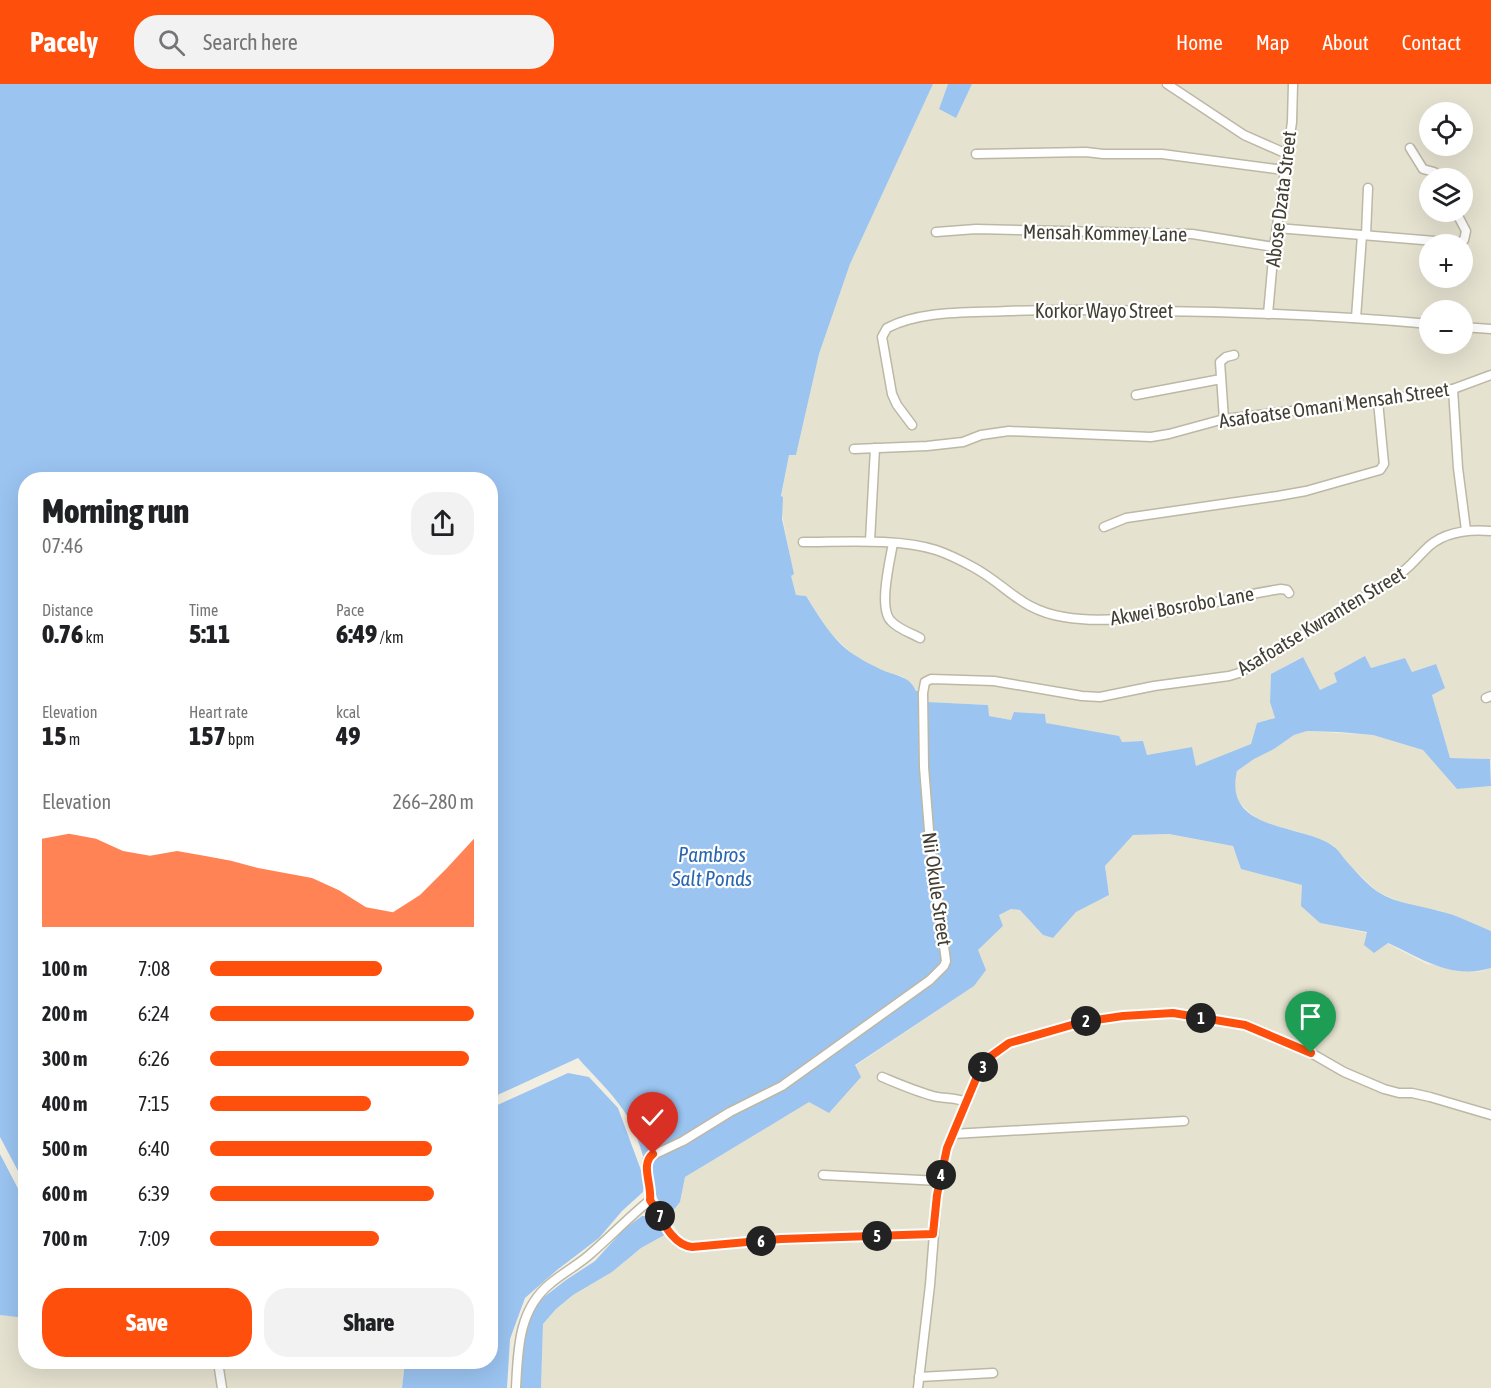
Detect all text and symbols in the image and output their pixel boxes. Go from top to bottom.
search box [134,15,554,69]
text: Pacely [30,26,98,58]
icon: search [155,26,188,59]
text: Search here [203,29,298,55]
text: Home [1176,30,1223,54]
text: Map [1256,30,1290,54]
text: About [1323,30,1369,54]
text: Contact [1402,30,1461,54]
map controls [1419,102,1473,354]
button: locate [1419,102,1473,156]
street label: Abose Dzata Street [1261,129,1300,268]
button: layers [1419,168,1473,222]
street label: Mensah Kommey Lane [1023,220,1187,245]
button: + [1419,234,1473,288]
street label: Korkor Wayo Street [1035,299,1173,322]
button: − [1419,300,1473,354]
street label: Asafoatse Omani Mensah Street [1217,377,1451,432]
text: Morning run [42,492,189,530]
button: share [411,492,474,555]
text: 07:46 [42,534,83,557]
street label: Asafoatse Kwranten Street [1233,561,1409,680]
street label: Akwei Bosrobo Lane [1108,582,1256,629]
text: Distance [42,601,93,619]
text: Time [189,601,218,619]
text: Pace [336,601,364,619]
text: 0.76 [42,619,83,649]
text: 5:11 [189,619,230,649]
text: 6:49 [336,619,377,649]
text: km [83,628,104,646]
text: /km [377,628,403,646]
text: Elevation [42,703,97,721]
text: Heart rate [189,703,248,721]
text: kcal [336,703,360,721]
text: 15 [42,721,66,751]
text: 157 [189,721,226,751]
text: 49 [336,721,360,751]
text: m [66,730,80,748]
text: bpm [226,730,255,748]
text: Elevation [42,790,111,813]
text: 266–280 m [392,790,474,813]
street label: Nii Okule Street [918,831,957,948]
water label: Pambros Salt Ponds [671,842,752,890]
text: 100 m [42,957,87,980]
text: 7:08 [138,957,170,980]
pin [1285,991,1336,1053]
icon: arrive [1294,1000,1327,1033]
text: 200 m [42,1002,87,1025]
text: 6:24 [138,1002,170,1025]
pin: 1 [1186,1003,1216,1033]
pin: 2 [1071,1006,1101,1036]
text: 1 [1197,1009,1205,1027]
text: 2 [1082,1012,1090,1030]
text: 300 m [42,1047,87,1070]
text: 6:26 [138,1047,170,1070]
pin: 3 [968,1052,998,1082]
text: 3 [979,1058,987,1076]
text: 400 m [42,1092,87,1115]
text: 7:15 [138,1092,170,1115]
pin [627,1092,678,1154]
icon: check [636,1101,669,1134]
text: 500 m [42,1137,87,1160]
text: 6:40 [138,1137,170,1160]
pin: 4 [926,1160,956,1190]
text: 4 [937,1166,945,1184]
text: 600 m [42,1182,87,1205]
text: 6:39 [138,1182,170,1205]
pin: 7 [645,1201,675,1231]
text: 7 [656,1207,664,1225]
pin: 5 [862,1221,892,1251]
pin: 6 [746,1226,776,1256]
text: 700 m [42,1227,87,1250]
text: 7:09 [138,1227,170,1250]
text: 5 [873,1227,881,1245]
text: 6 [757,1232,765,1250]
button: Save [42,1288,252,1357]
button: Share [264,1288,474,1357]

